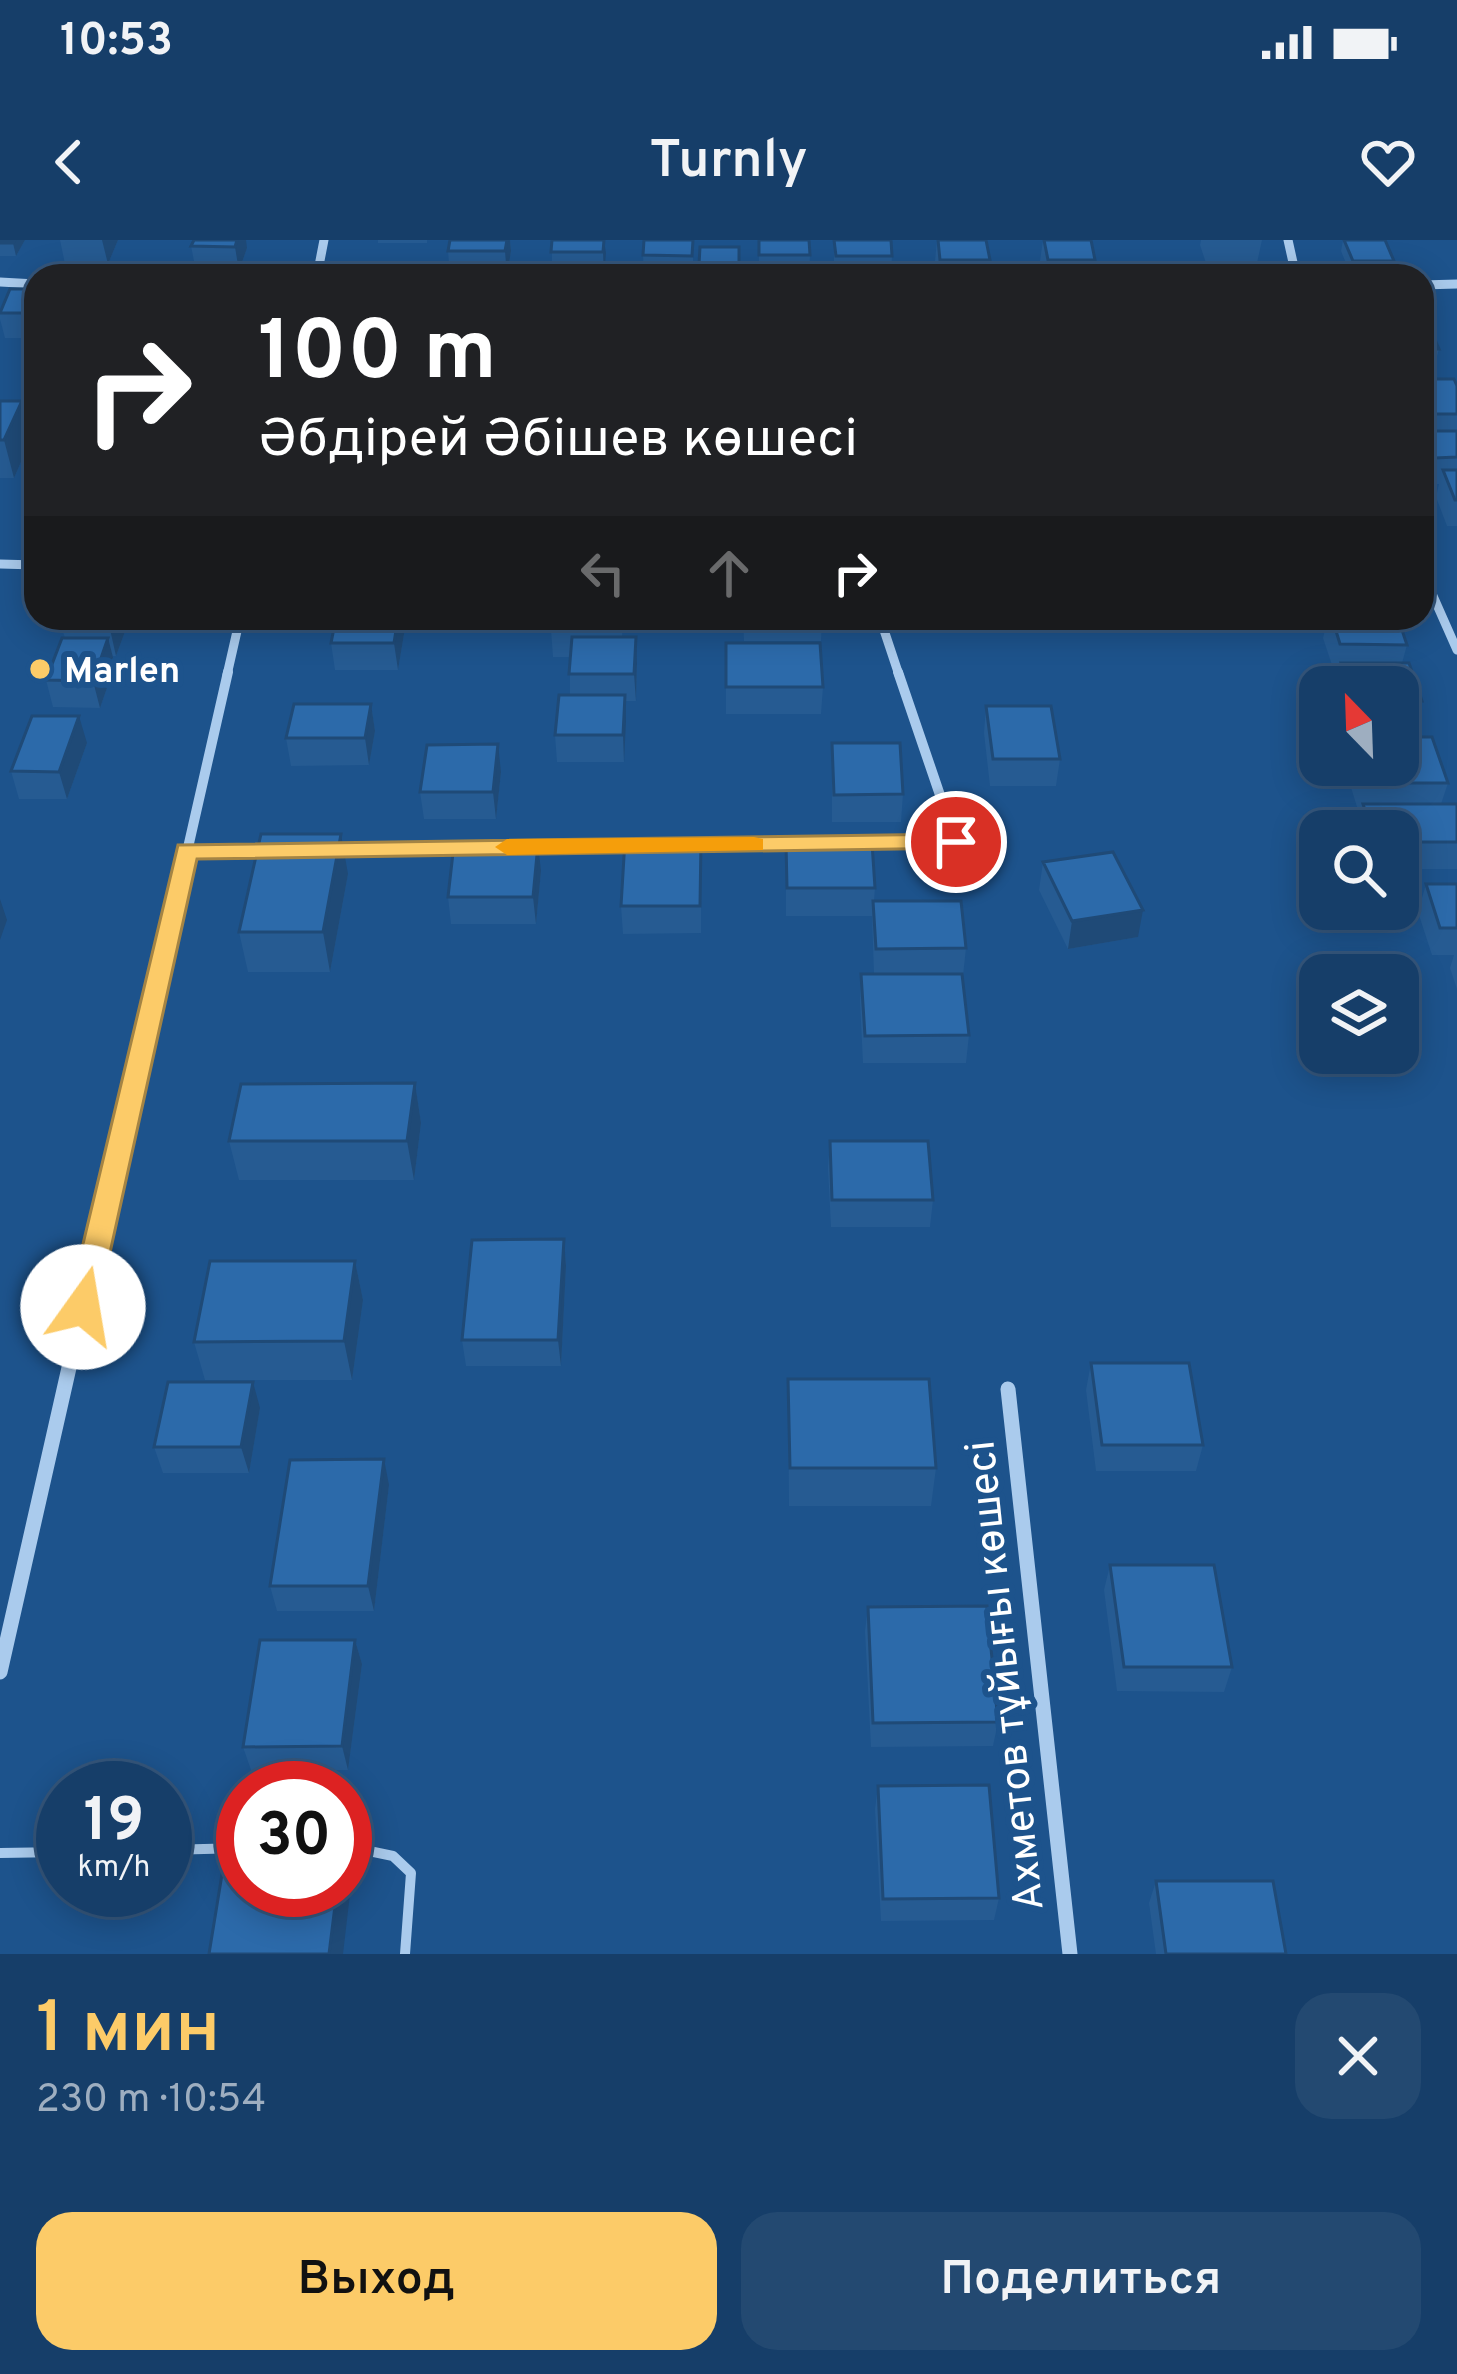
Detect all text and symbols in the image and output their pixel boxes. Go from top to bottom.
text: 10:53 [60,14,173,71]
text: Turnly [649,128,808,197]
icon: back [36,129,102,195]
icon: heart [1355,129,1421,195]
text: 100 m [258,303,497,409]
icon: right [60,312,216,468]
text: Әбдірей Әбішев көшесі [258,407,858,476]
icon: left [570,540,636,606]
icon: ahead [696,540,762,606]
icon: right [822,540,888,606]
place label: Marlen [64,650,180,696]
marker: Marlen [27,656,53,682]
north arrow [1299,666,1419,786]
map controls [1299,666,1419,1074]
pin [905,791,1007,893]
icon: arrive [923,809,989,875]
button: search [1299,810,1419,930]
button: layers [1299,954,1419,1074]
position arrow [20,1244,146,1370]
street label: Ахметов тұйығы көшесі [956,1438,1059,1913]
speed limit sign: 30 [216,1761,372,1917]
text: 19 [84,1786,144,1862]
text: km/h [78,1850,150,1887]
text: 1 мин [36,1986,220,2078]
button: close [1295,1993,1421,2119]
text: 230 m · 10:54 [36,2077,266,2126]
button: Выход [36,2212,717,2350]
button: Поделиться [741,2212,1421,2350]

